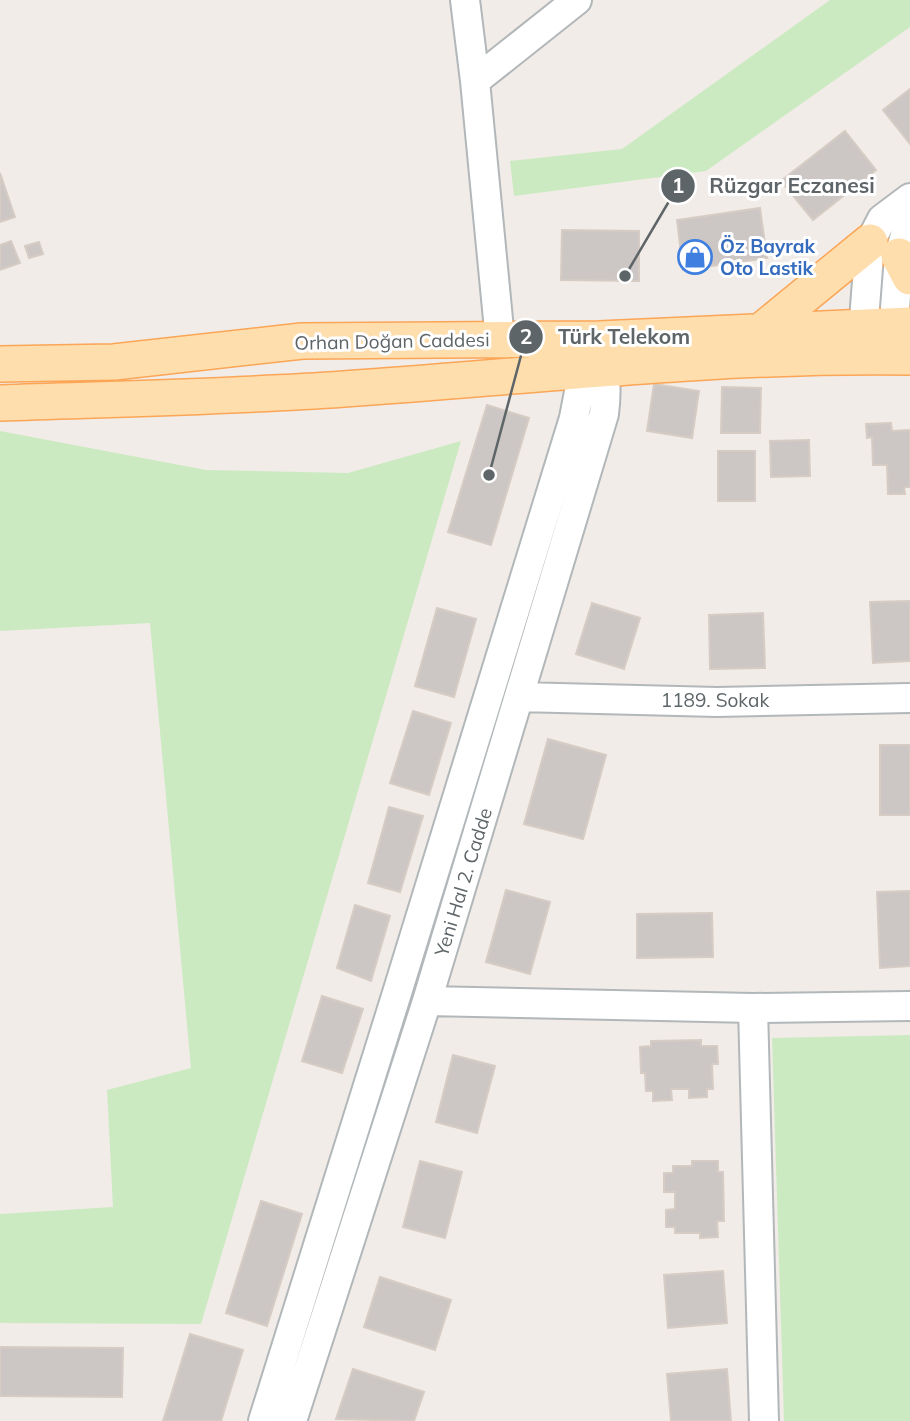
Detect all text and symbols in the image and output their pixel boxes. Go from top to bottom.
callout: Rüzgar Eczanesi [660,165,889,207]
text: 1 [672,172,684,198]
text: Rüzgar Eczanesi [709,172,875,198]
place label: Öz Bayrak Oto Lastik [720,234,815,280]
shop icon: Öz Bayrak Oto Lastik [676,238,714,276]
callout: Türk Telekom [509,316,704,358]
text: 2 [520,323,532,349]
text: Türk Telekom [558,323,690,349]
street label: Orhan Doğan Caddesi [294,327,490,355]
street label: 1189. Sokak [661,688,769,712]
street label: Yeni Hal 2. Cadde [429,805,497,960]

